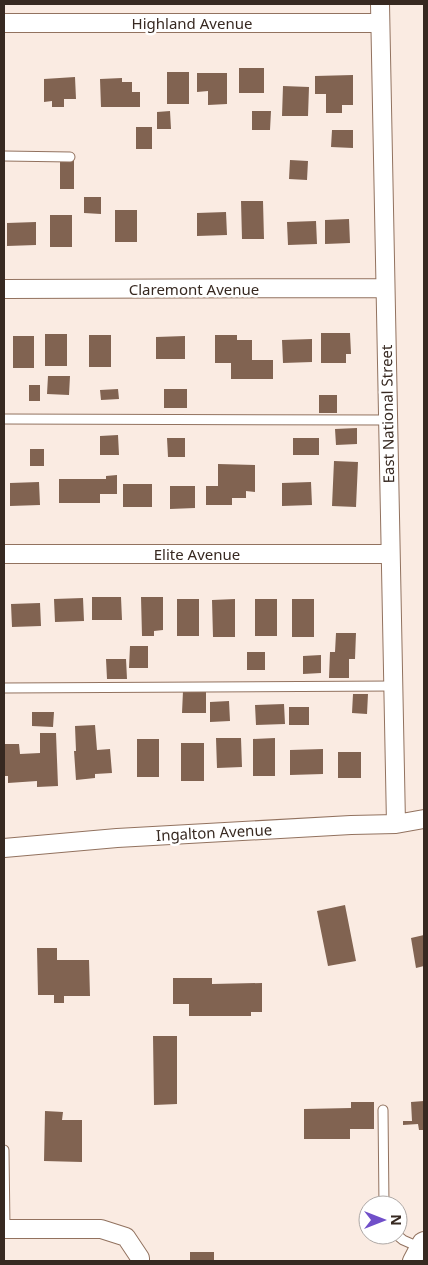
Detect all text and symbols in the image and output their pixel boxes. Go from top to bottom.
street label: Highland Avenue [132,13,252,33]
street label: Claremont Avenue [129,279,259,299]
street label: East National Street [376,344,398,484]
street label: Elite Avenue [154,544,240,564]
street label: Ingalton Avenue [155,819,273,845]
north arrow [358,1195,408,1245]
text: N [387,1214,406,1226]

